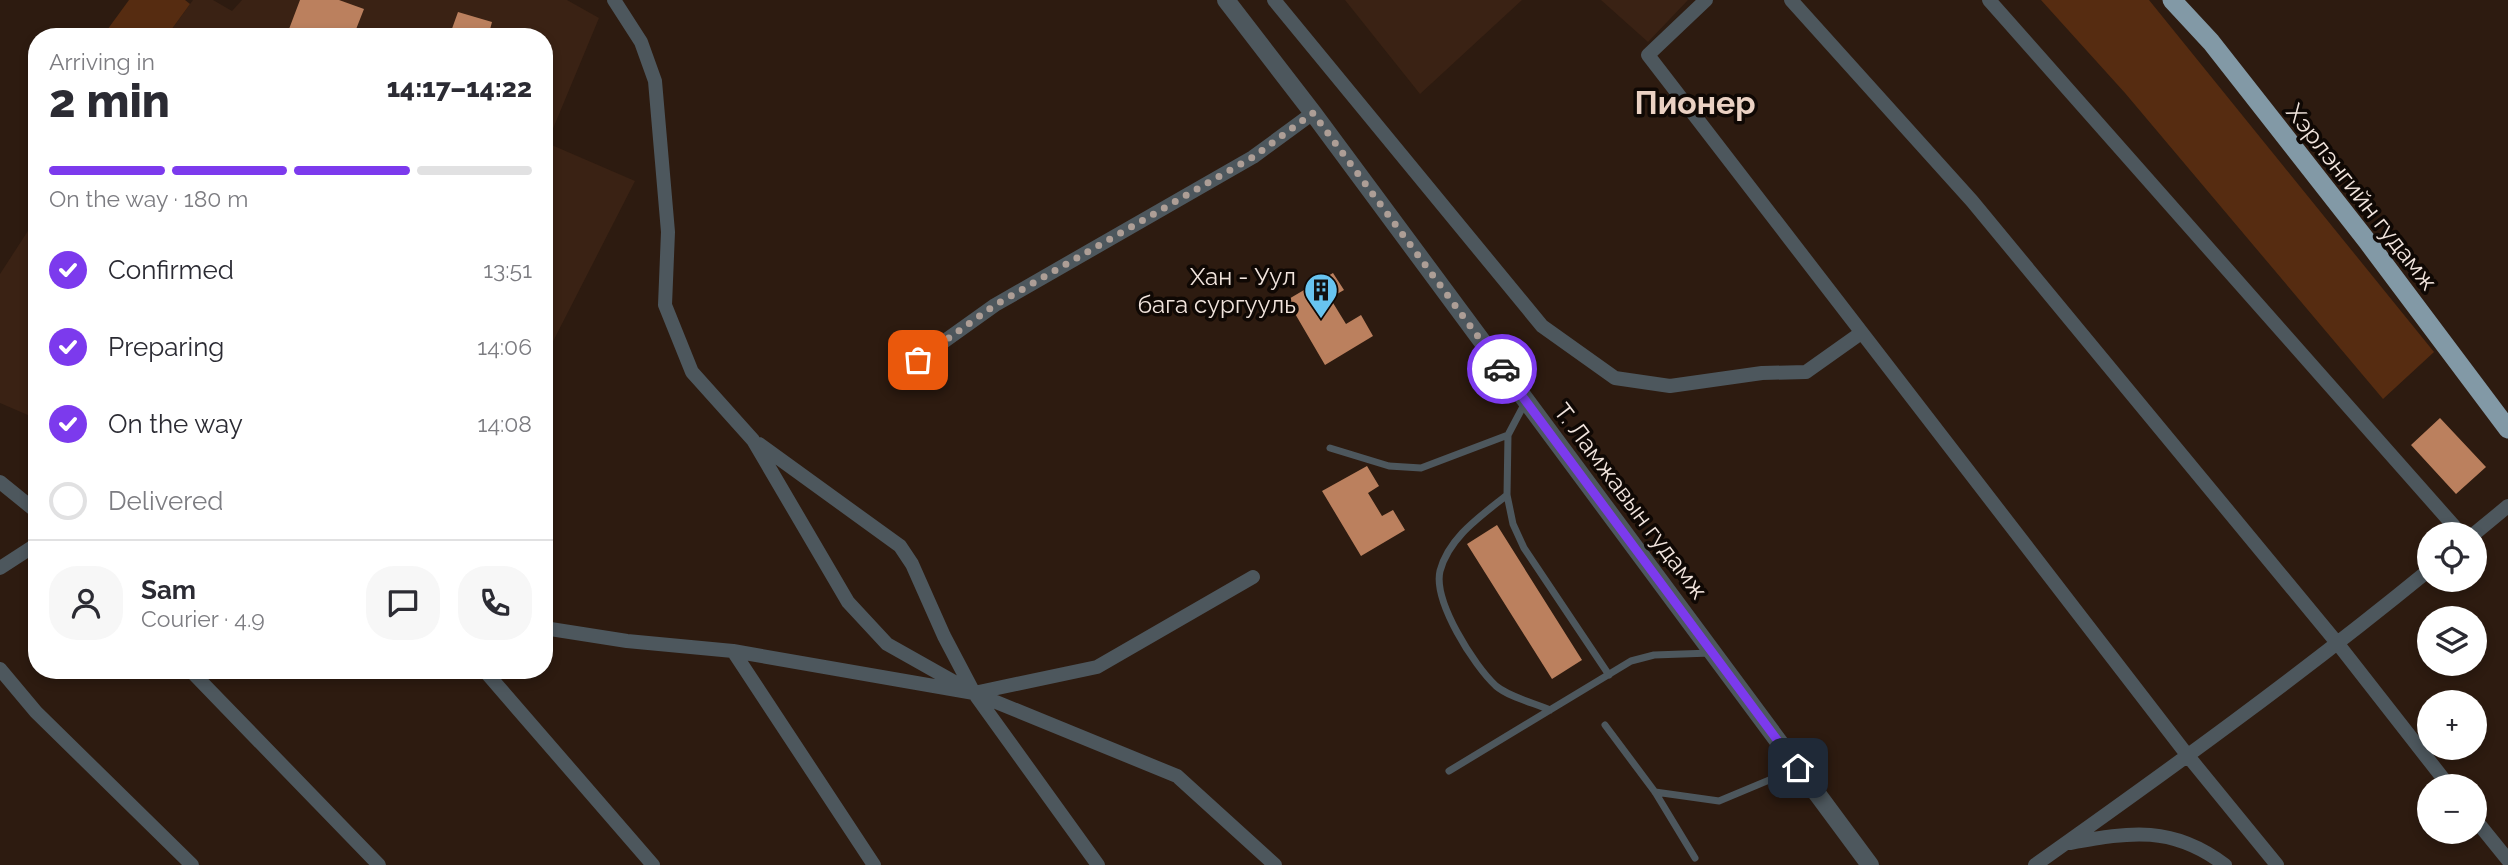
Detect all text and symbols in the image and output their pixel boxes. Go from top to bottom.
text: Arriving in [49,48,155,75]
text: 14:17–14:22 [387,73,532,103]
text: 2 min [49,74,170,128]
district label: Пионер [1634,84,1756,121]
street label: Хэрлэнгийн гудамж [2280,98,2444,296]
text: On the way · 180 m [49,185,248,212]
icon: check [49,251,87,289]
text: Confirmed [108,255,234,285]
text: 13:51 [483,256,532,283]
place label: Хан - Уул бага сургууль [1138,262,1296,319]
building icon: Хан - Уул бага сургууль [1302,271,1340,320]
icon: check [49,328,87,366]
pin [888,330,948,390]
text: Preparing [108,332,224,362]
text: 14:06 [477,333,532,360]
courier [1467,334,1537,404]
icon: bag [899,341,937,379]
icon: car [1483,350,1521,388]
street label: Т. Ламжавын гудамж [1548,397,1714,605]
icon: check [49,405,87,443]
text: On the way [108,409,243,439]
text: 14:08 [478,410,532,437]
text: Delivered [108,486,223,516]
map controls [2417,522,2487,844]
button: locate [2417,522,2487,592]
button: person [49,566,123,640]
button: chat [366,566,440,640]
button: phone [458,566,532,640]
text: Sam [141,575,196,605]
text: Courier · 4.9 [141,605,265,632]
button: layers [2417,606,2487,676]
button: + [2417,690,2487,760]
pin [1768,738,1828,798]
icon: home [1779,749,1817,787]
button: − [2417,774,2487,844]

